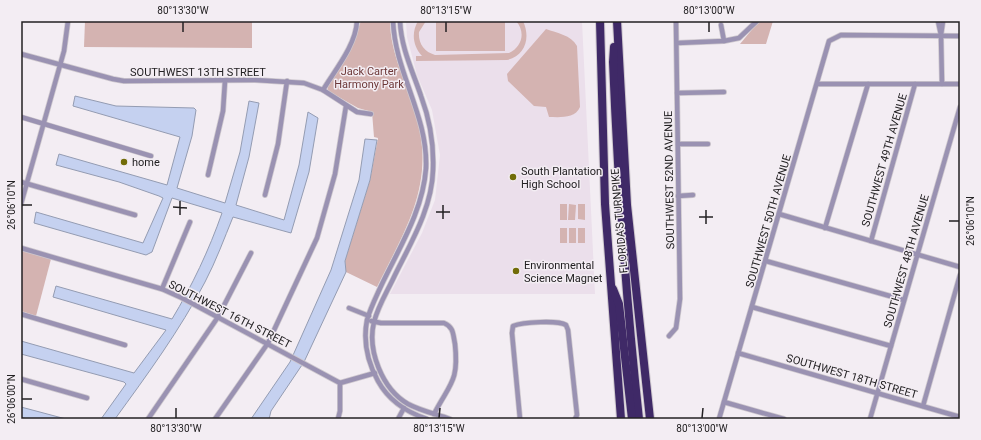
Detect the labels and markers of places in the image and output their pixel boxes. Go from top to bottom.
place label: home [132,156,160,169]
marker: home [119,157,129,167]
place label: South Plantation High School [521,165,602,191]
marker: South Plantation High School [508,172,518,182]
place label: Environmental Science Magnet [524,259,603,285]
marker: Environmental Science Magnet [511,266,521,276]

